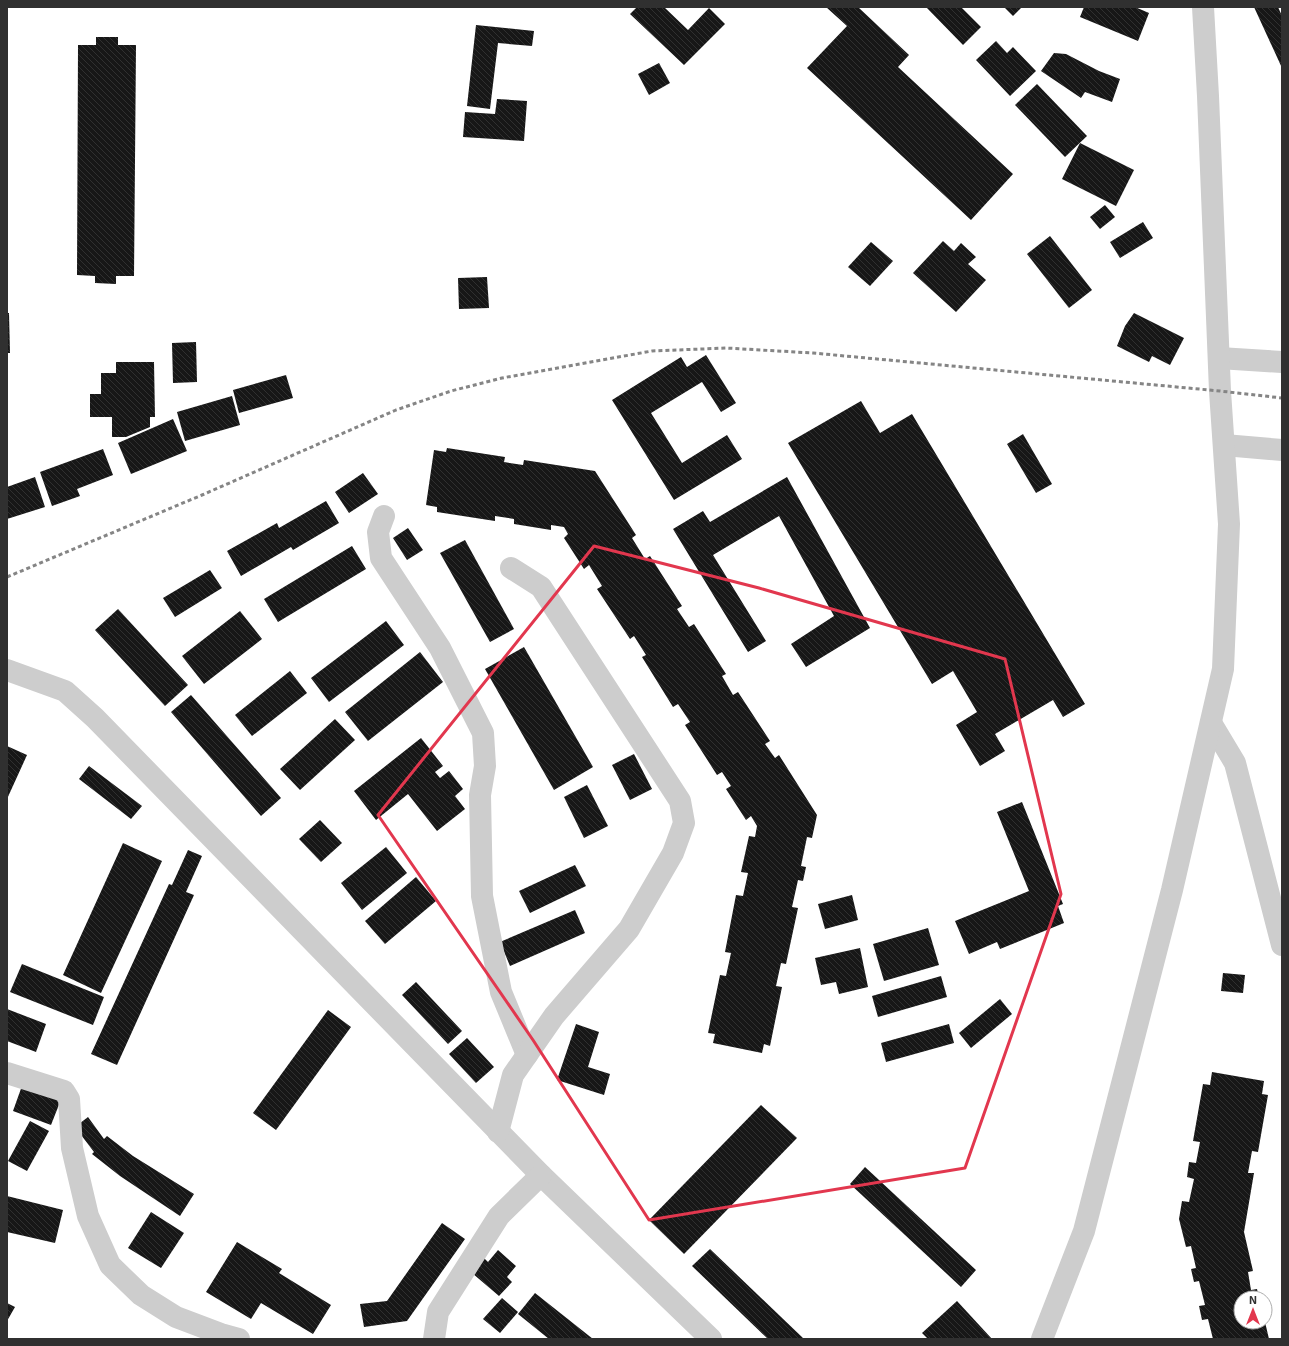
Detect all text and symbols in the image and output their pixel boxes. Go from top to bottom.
north arrow [1233,1290,1273,1330]
text: N [1249,1293,1257,1306]

